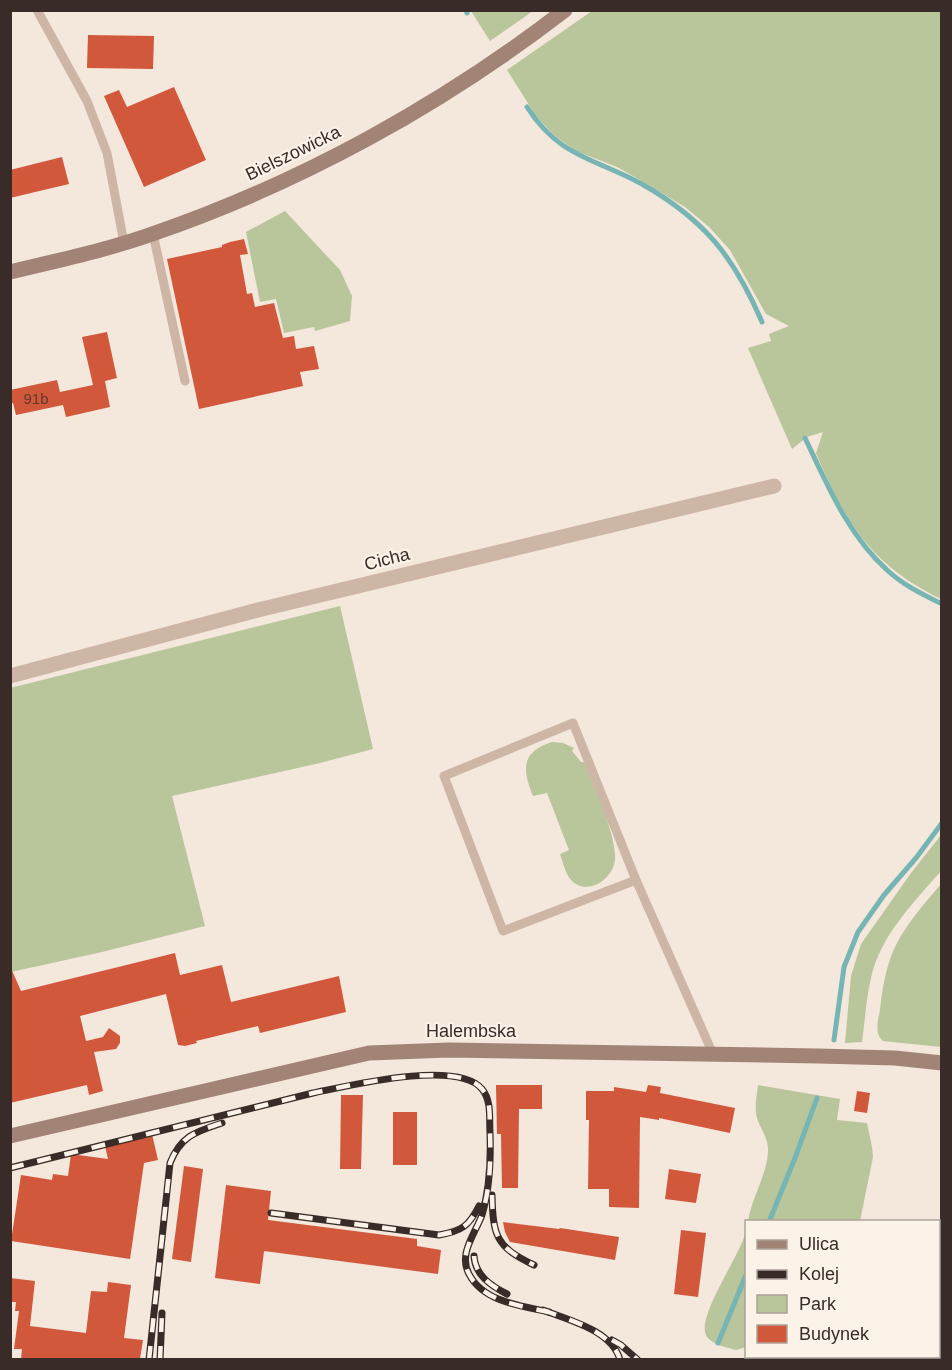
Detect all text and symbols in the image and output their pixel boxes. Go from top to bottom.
street label: Bielszowicka [242,121,345,185]
house number: 91b [23,390,49,407]
street label: Cicha [362,543,413,574]
street label: Halembska [426,1021,517,1041]
legend [745,1220,940,1358]
text: Ulica [799,1234,840,1254]
text: Kolej [799,1264,839,1284]
text: Park [799,1294,837,1314]
text: Budynek [799,1324,870,1344]

